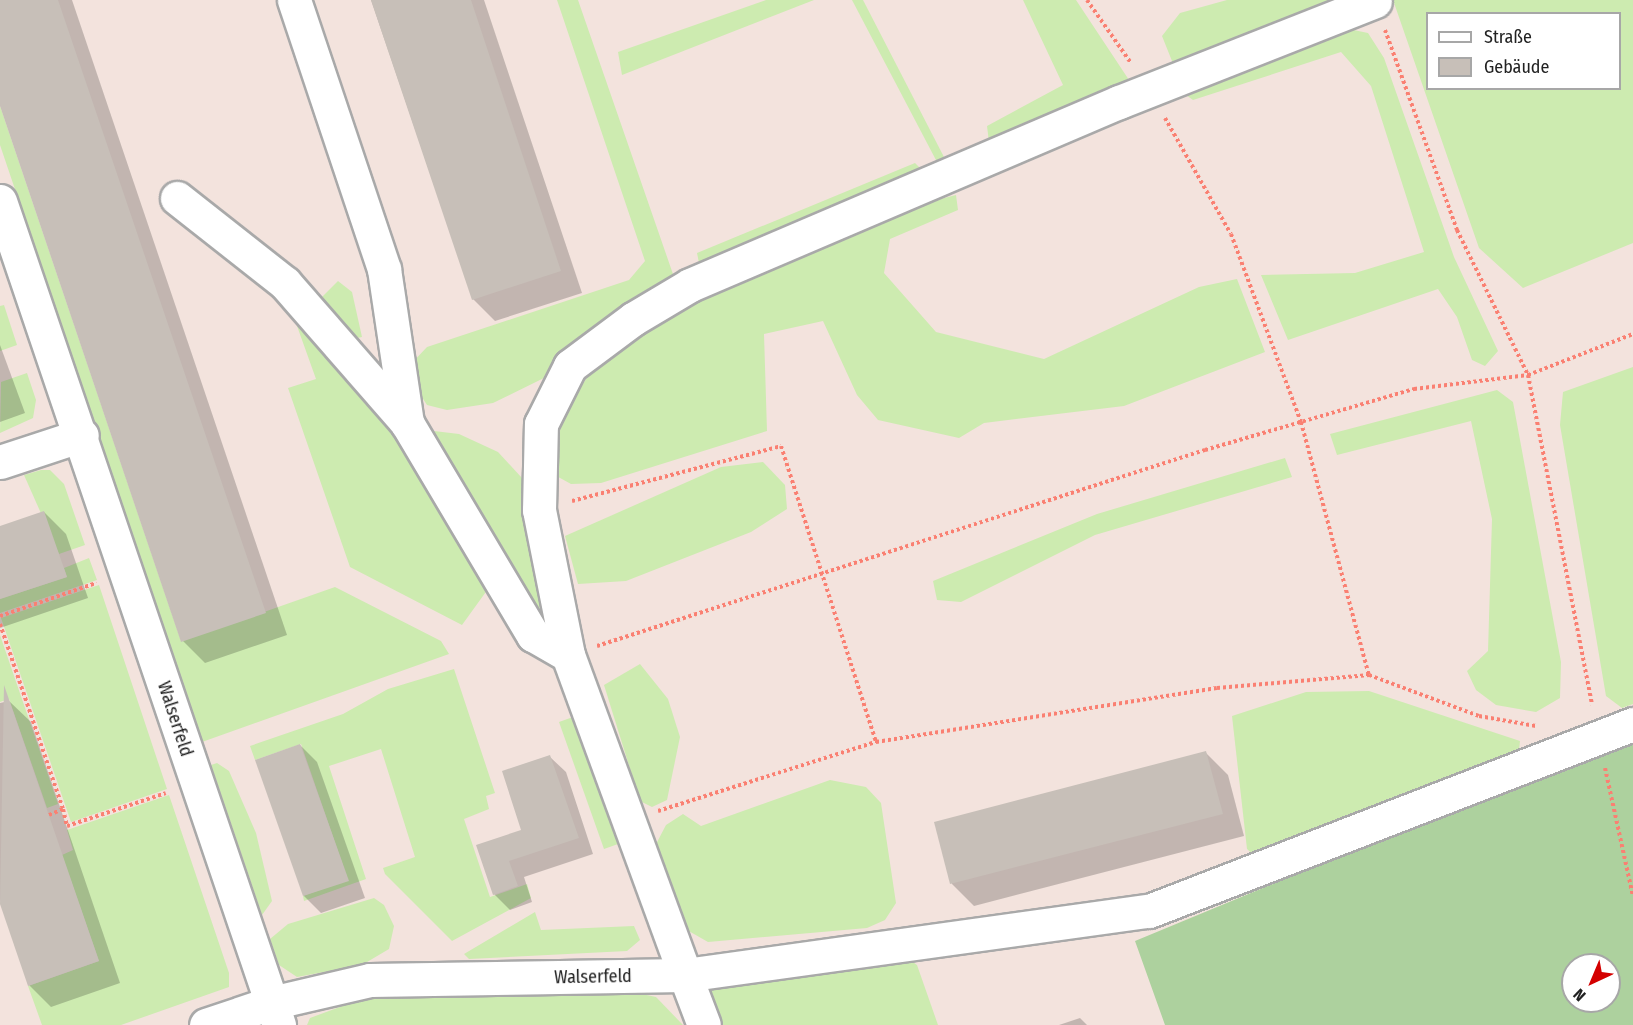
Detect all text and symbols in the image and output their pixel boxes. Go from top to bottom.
legend [1426,12,1621,90]
text: Straße [1484,26,1532,48]
text: Gebäude [1484,56,1549,78]
street label: Walserfeld [153,679,197,759]
north arrow [1561,953,1621,1013]
street label: Walserfeld [554,966,632,988]
text: N [1569,985,1590,1005]

